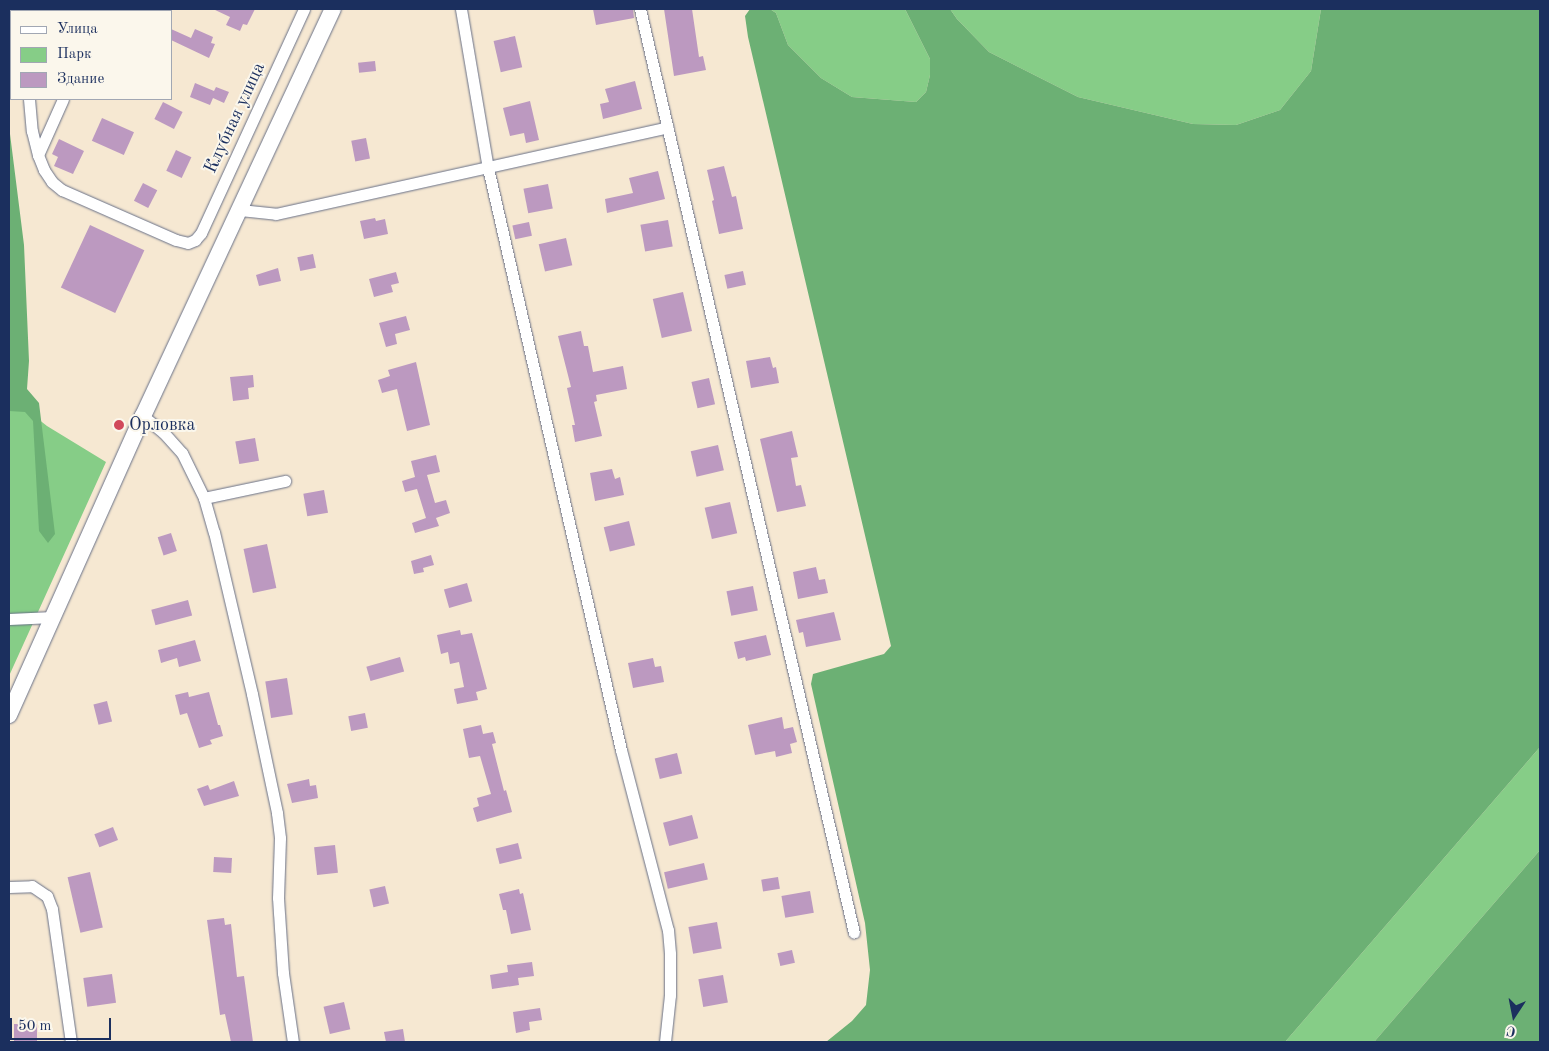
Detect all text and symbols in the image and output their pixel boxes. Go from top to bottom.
legend [10,10,172,100]
text: Улица [57,22,98,37]
text: Парк [57,47,92,62]
street label: Клубная улица [200,59,270,177]
text: Здание [57,72,104,87]
place label: Орловка [129,414,195,436]
marker: Орловка [113,419,125,431]
north arrow [1489,991,1539,1041]
scale bar [12,1008,114,1040]
text: 50 m [18,1019,52,1034]
text: С [1505,1023,1517,1038]

